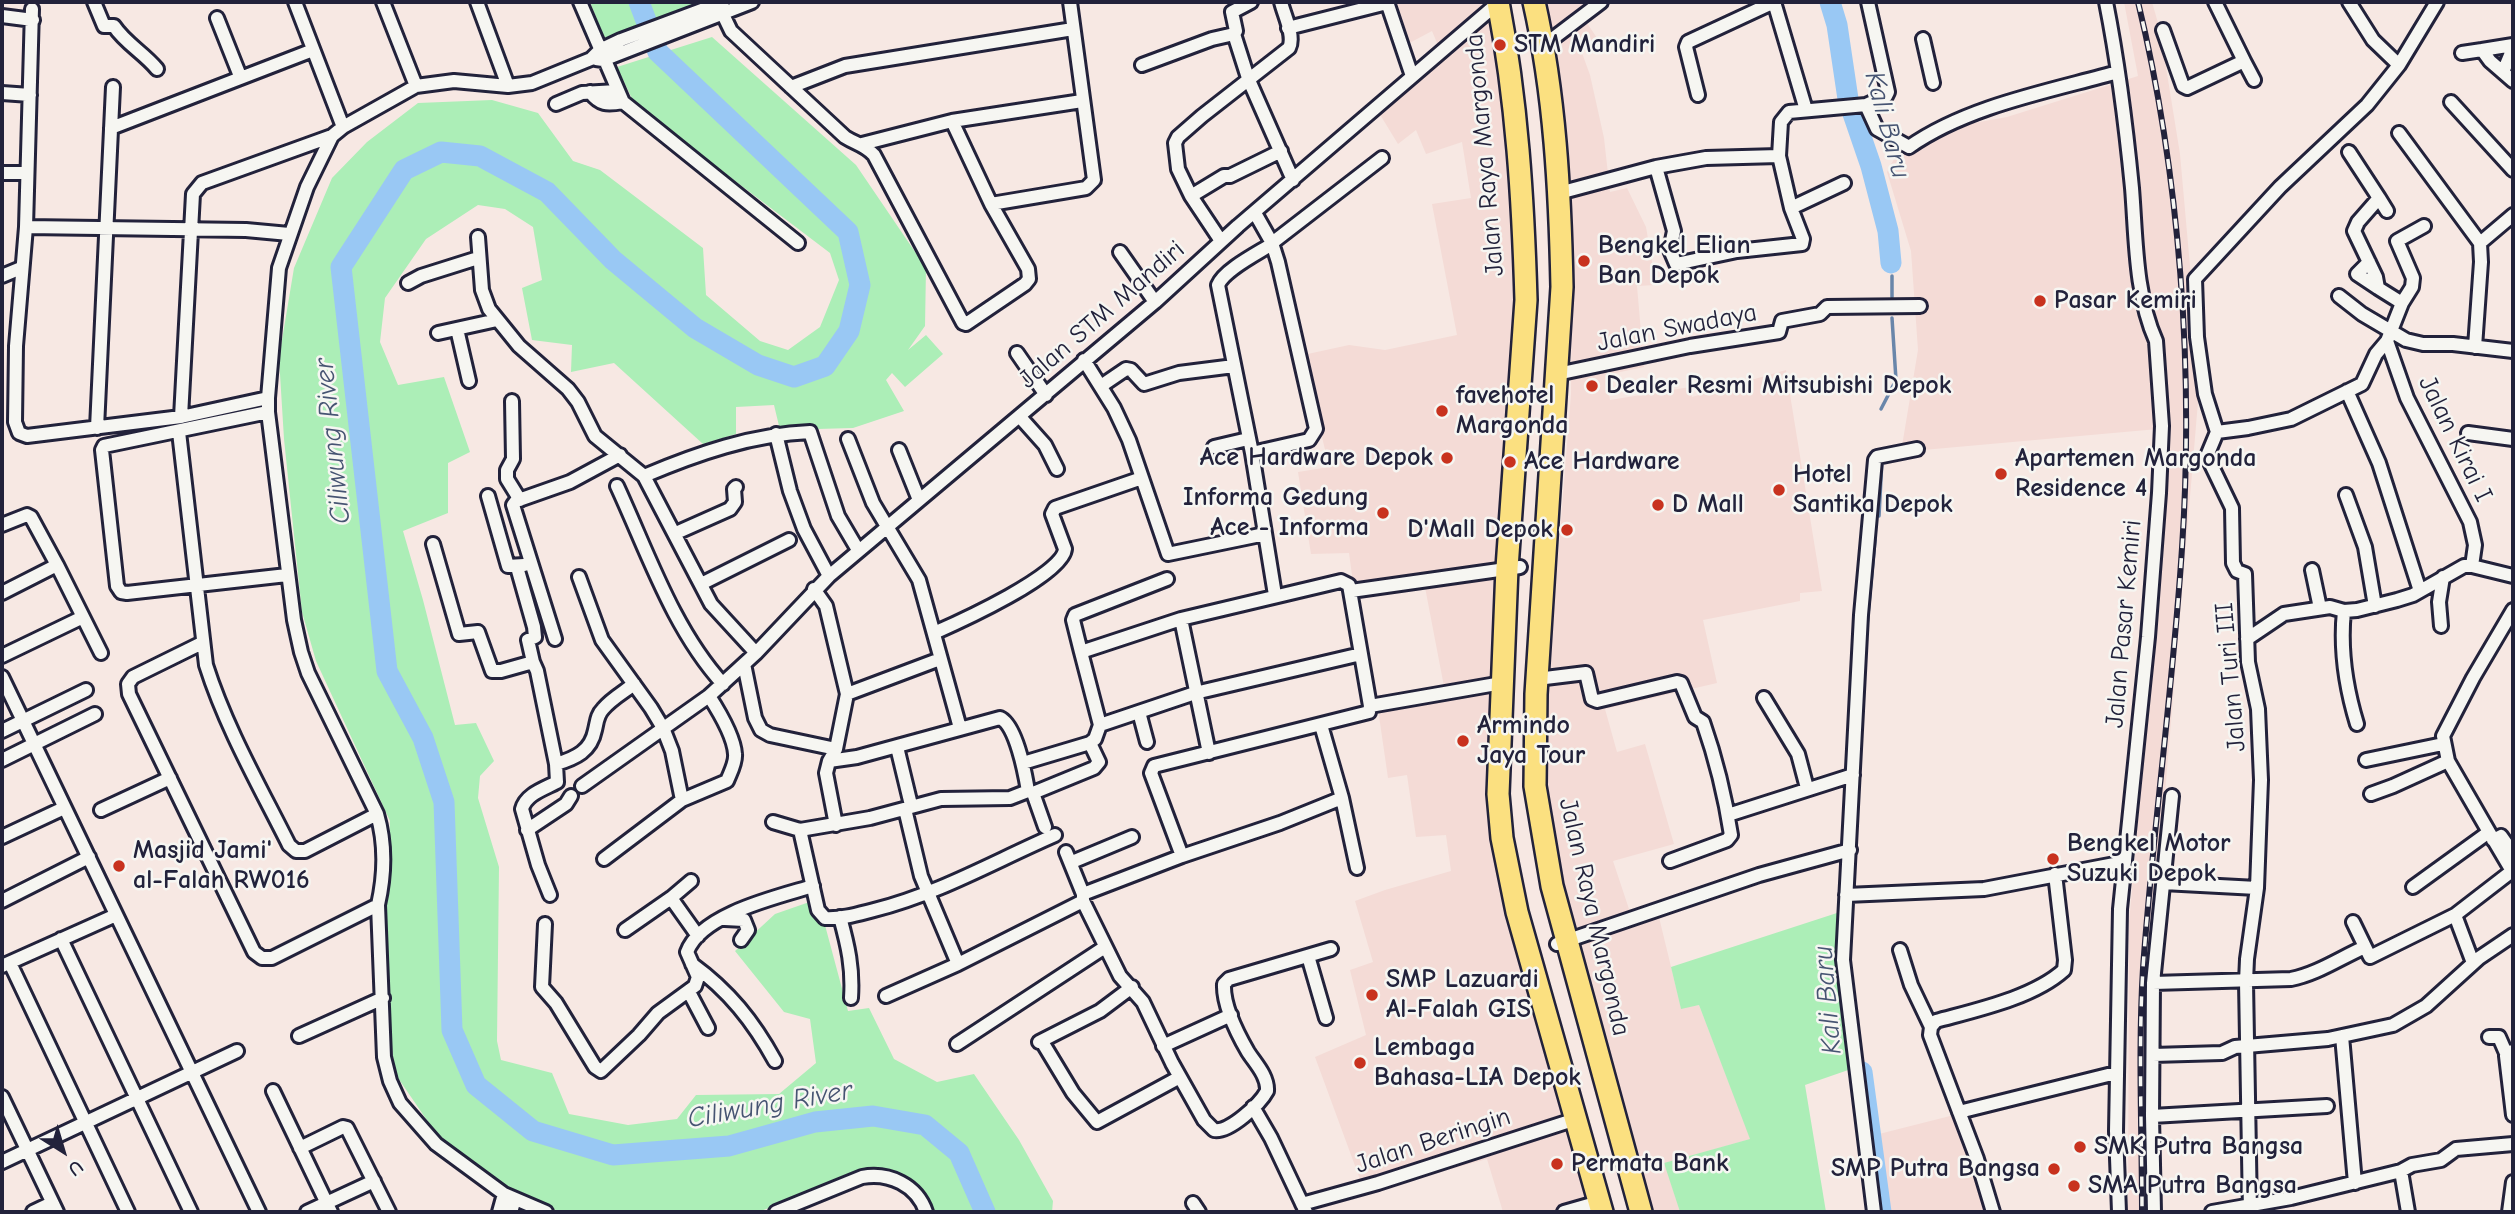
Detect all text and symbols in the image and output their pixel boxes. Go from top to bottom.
place label: STM Mandiri [1514,29,1655,61]
street label: Jalan Raya Margonda [1459,32,1511,278]
marker: STM Mandiri [1492,37,1508,53]
water label: Kali Baru [1857,68,1917,182]
place label: Bengkel Elian Ban Depok [1598,230,1751,292]
street label: Jalan STM Mandiri [1013,234,1191,396]
marker: Bengkel Elian Ban Depok [1576,253,1592,269]
place label: Pasar Kemiri [2054,285,2197,317]
marker: Pasar Kemiri [2032,293,2048,309]
street label: Jalan Swadaya [1594,297,1760,359]
water label: Ciliwung River [308,356,358,526]
place label: Dealer Resmi Mitsubishi Depok [1606,370,1951,402]
street label: Jalan Kirai I [2411,371,2499,507]
marker: Dealer Resmi Mitsubishi Depok [1584,378,1600,394]
place label: favehotel Margonda [1456,380,1568,442]
marker: favehotel Margonda [1434,403,1450,419]
place label: Ace Hardware Depok [1200,442,1433,474]
place label: Apartemen Margonda Residence 4 [2015,443,2257,504]
place label: Ace Hardware [1524,446,1679,478]
marker: Ace Hardware Depok [1439,450,1455,466]
marker: Ace Hardware [1502,454,1518,470]
place label: Hotel Santika Depok [1793,459,1953,520]
marker: Apartemen Margonda Residence 4 [1993,466,2009,482]
place label: Informa Gedung Ace - Informa [1183,482,1369,544]
marker: Hotel Santika Depok [1771,482,1787,498]
place label: D Mall [1672,489,1744,521]
marker: D Mall [1650,497,1666,513]
marker: Informa Gedung Ace - Informa [1375,505,1391,521]
place label: D'Mall Depok [1407,514,1553,546]
street label: Jalan Pasar Kemiri [2099,519,2149,729]
marker: D'Mall Depok [1559,522,1575,538]
street label: Jalan Turi III [2209,601,2253,753]
place label: Armindo Jaya Tour [1477,710,1585,772]
marker: Armindo Jaya Tour [1455,733,1471,749]
street label: Jalan Raya Margonda [1551,795,1637,1039]
place label: Bengkel Motor Suzuki Depok [2067,828,2231,890]
place label: Masjid Jami' al-Falah RW016 [133,835,309,896]
marker: Bengkel Motor Suzuki Depok [2045,851,2061,867]
marker: Masjid Jami' al-Falah RW016 [111,858,127,874]
water label: Kali Baru [1806,944,1850,1056]
place label: SMP Lazuardi Al-Falah GIS [1386,964,1539,1026]
marker: SMP Lazuardi Al-Falah GIS [1364,987,1380,1003]
place label: Lembaga Bahasa-LIA Depok [1374,1032,1581,1094]
marker: Lembaga Bahasa-LIA Depok [1352,1055,1368,1071]
water label: Ciliwung River [685,1074,855,1136]
street label: Jalan Beringin [1351,1101,1515,1181]
north arrow [28,1116,98,1186]
place label: SMK Putra Bangsa [2094,1131,2303,1163]
marker: SMK Putra Bangsa [2072,1139,2088,1155]
place label: Permata Bank [1571,1148,1729,1180]
place label: SMP Putra Bangsa [1831,1153,2040,1185]
text: U [64,1155,87,1180]
marker: Permata Bank [1549,1156,1565,1172]
marker: SMP Putra Bangsa [2046,1161,2062,1177]
place label: SMA Putra Bangsa [2088,1170,2297,1202]
marker: SMA Putra Bangsa [2066,1178,2082,1194]

